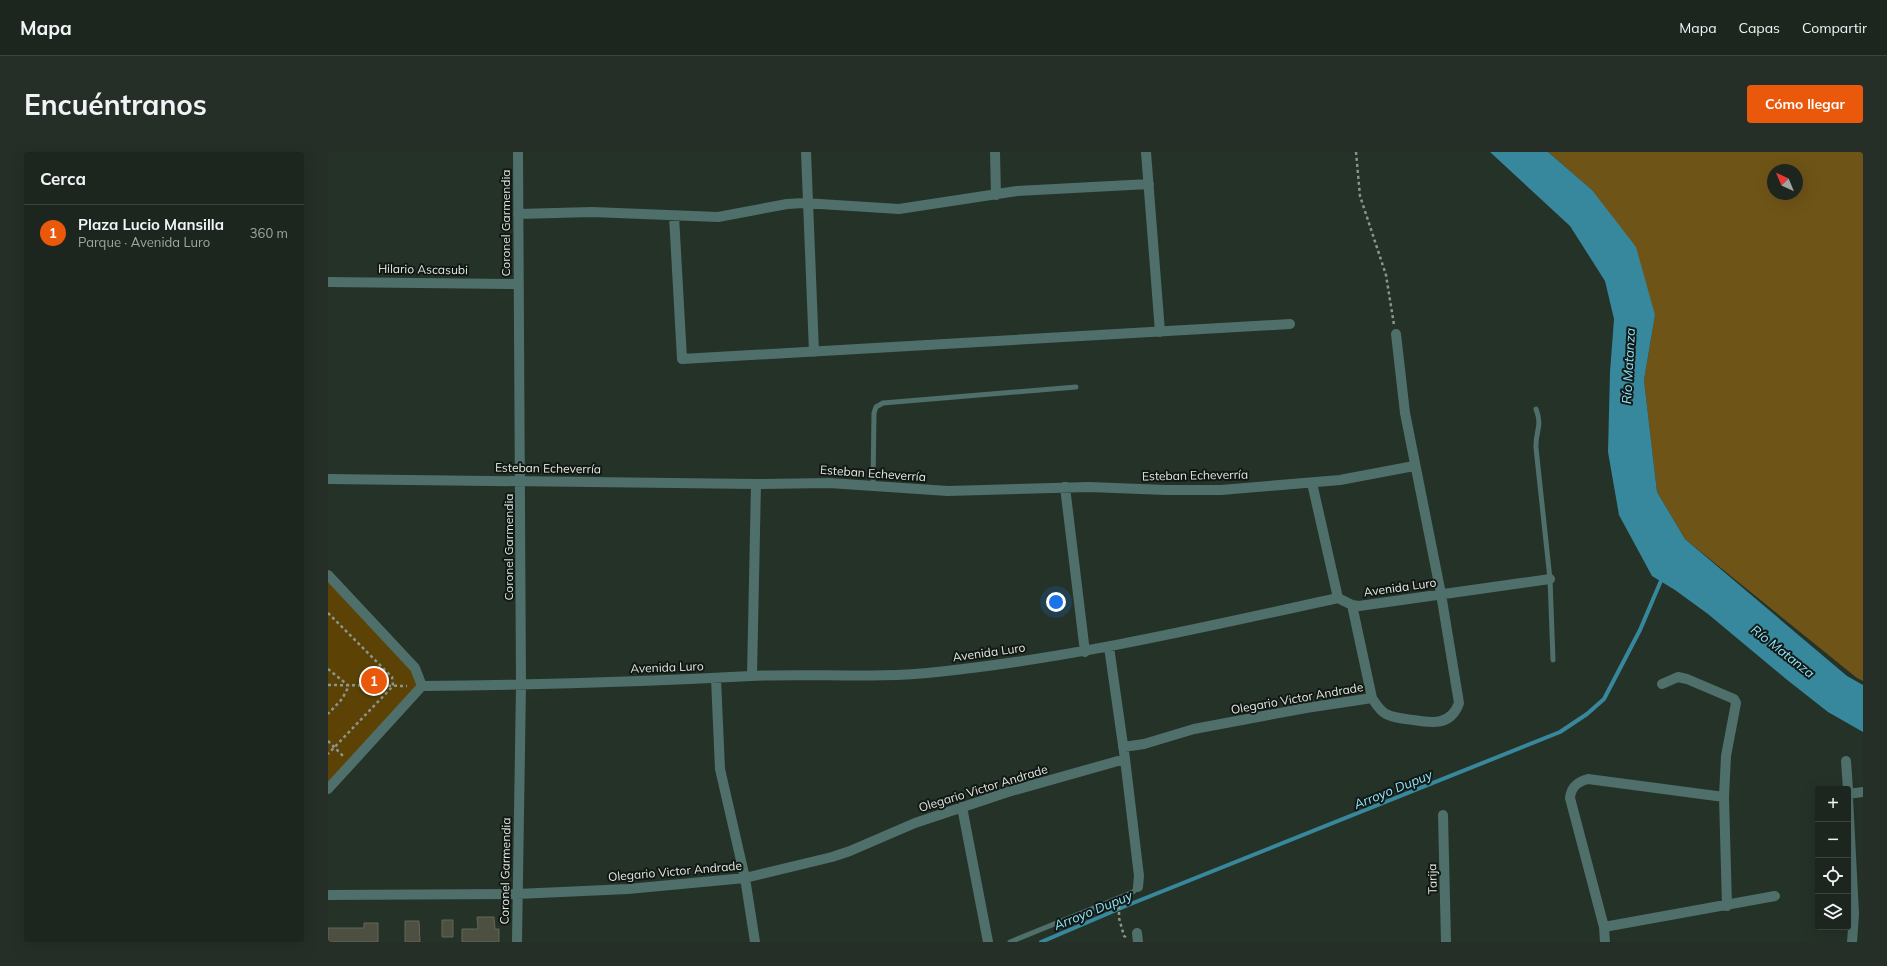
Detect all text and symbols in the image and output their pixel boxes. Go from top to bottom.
text: Mapa [20,16,72,40]
text: Mapa [1679,19,1717,37]
text: Capas [1739,19,1780,37]
text: Compartir [1802,19,1867,37]
button: Cómo llegar [1747,85,1863,123]
text: Encuéntranos [24,87,207,122]
north arrow [1767,164,1803,200]
text: Cerca [40,168,86,189]
street label: Coronel Garmendia [498,170,513,277]
text: Plaza Lucio Mansilla [78,215,224,234]
text: 1 [49,225,57,241]
text: 360 m [250,225,288,241]
text: Parque · Avenida Luro [78,234,210,250]
street label: Hilario Ascasubi [378,261,468,277]
water label: Río Matanza [1618,327,1638,405]
street label: Esteban Echeverría [495,460,601,476]
street label: Esteban Echeverría [820,462,926,484]
street label: Esteban Echeverría [1142,467,1248,483]
street label: Coronel Garmendia [501,494,516,601]
street label: Avenida Luro [1363,574,1437,600]
your location [1046,592,1066,612]
water label: Río Matanza [1748,621,1818,681]
street label: Avenida Luro [952,639,1026,665]
street label: Avenida Luro [630,658,704,676]
pin: 1 [361,666,387,696]
street label: Olegario Victor Andrade [1230,679,1364,717]
street label: Olegario Victor Andrade [917,761,1049,815]
water label: Arroyo Dupuy [1350,766,1436,812]
map controls [1815,786,1851,930]
button: + [1815,786,1851,822]
street label: Coronel Garmendia [497,817,513,925]
button: − [1815,822,1851,858]
street label: Olegario Victor Andrade [607,858,743,884]
button: locate [1815,858,1851,894]
street label: Tarija [1424,863,1440,895]
water label: Arroyo Dupuy [1050,887,1136,933]
button: layers [1815,894,1851,930]

